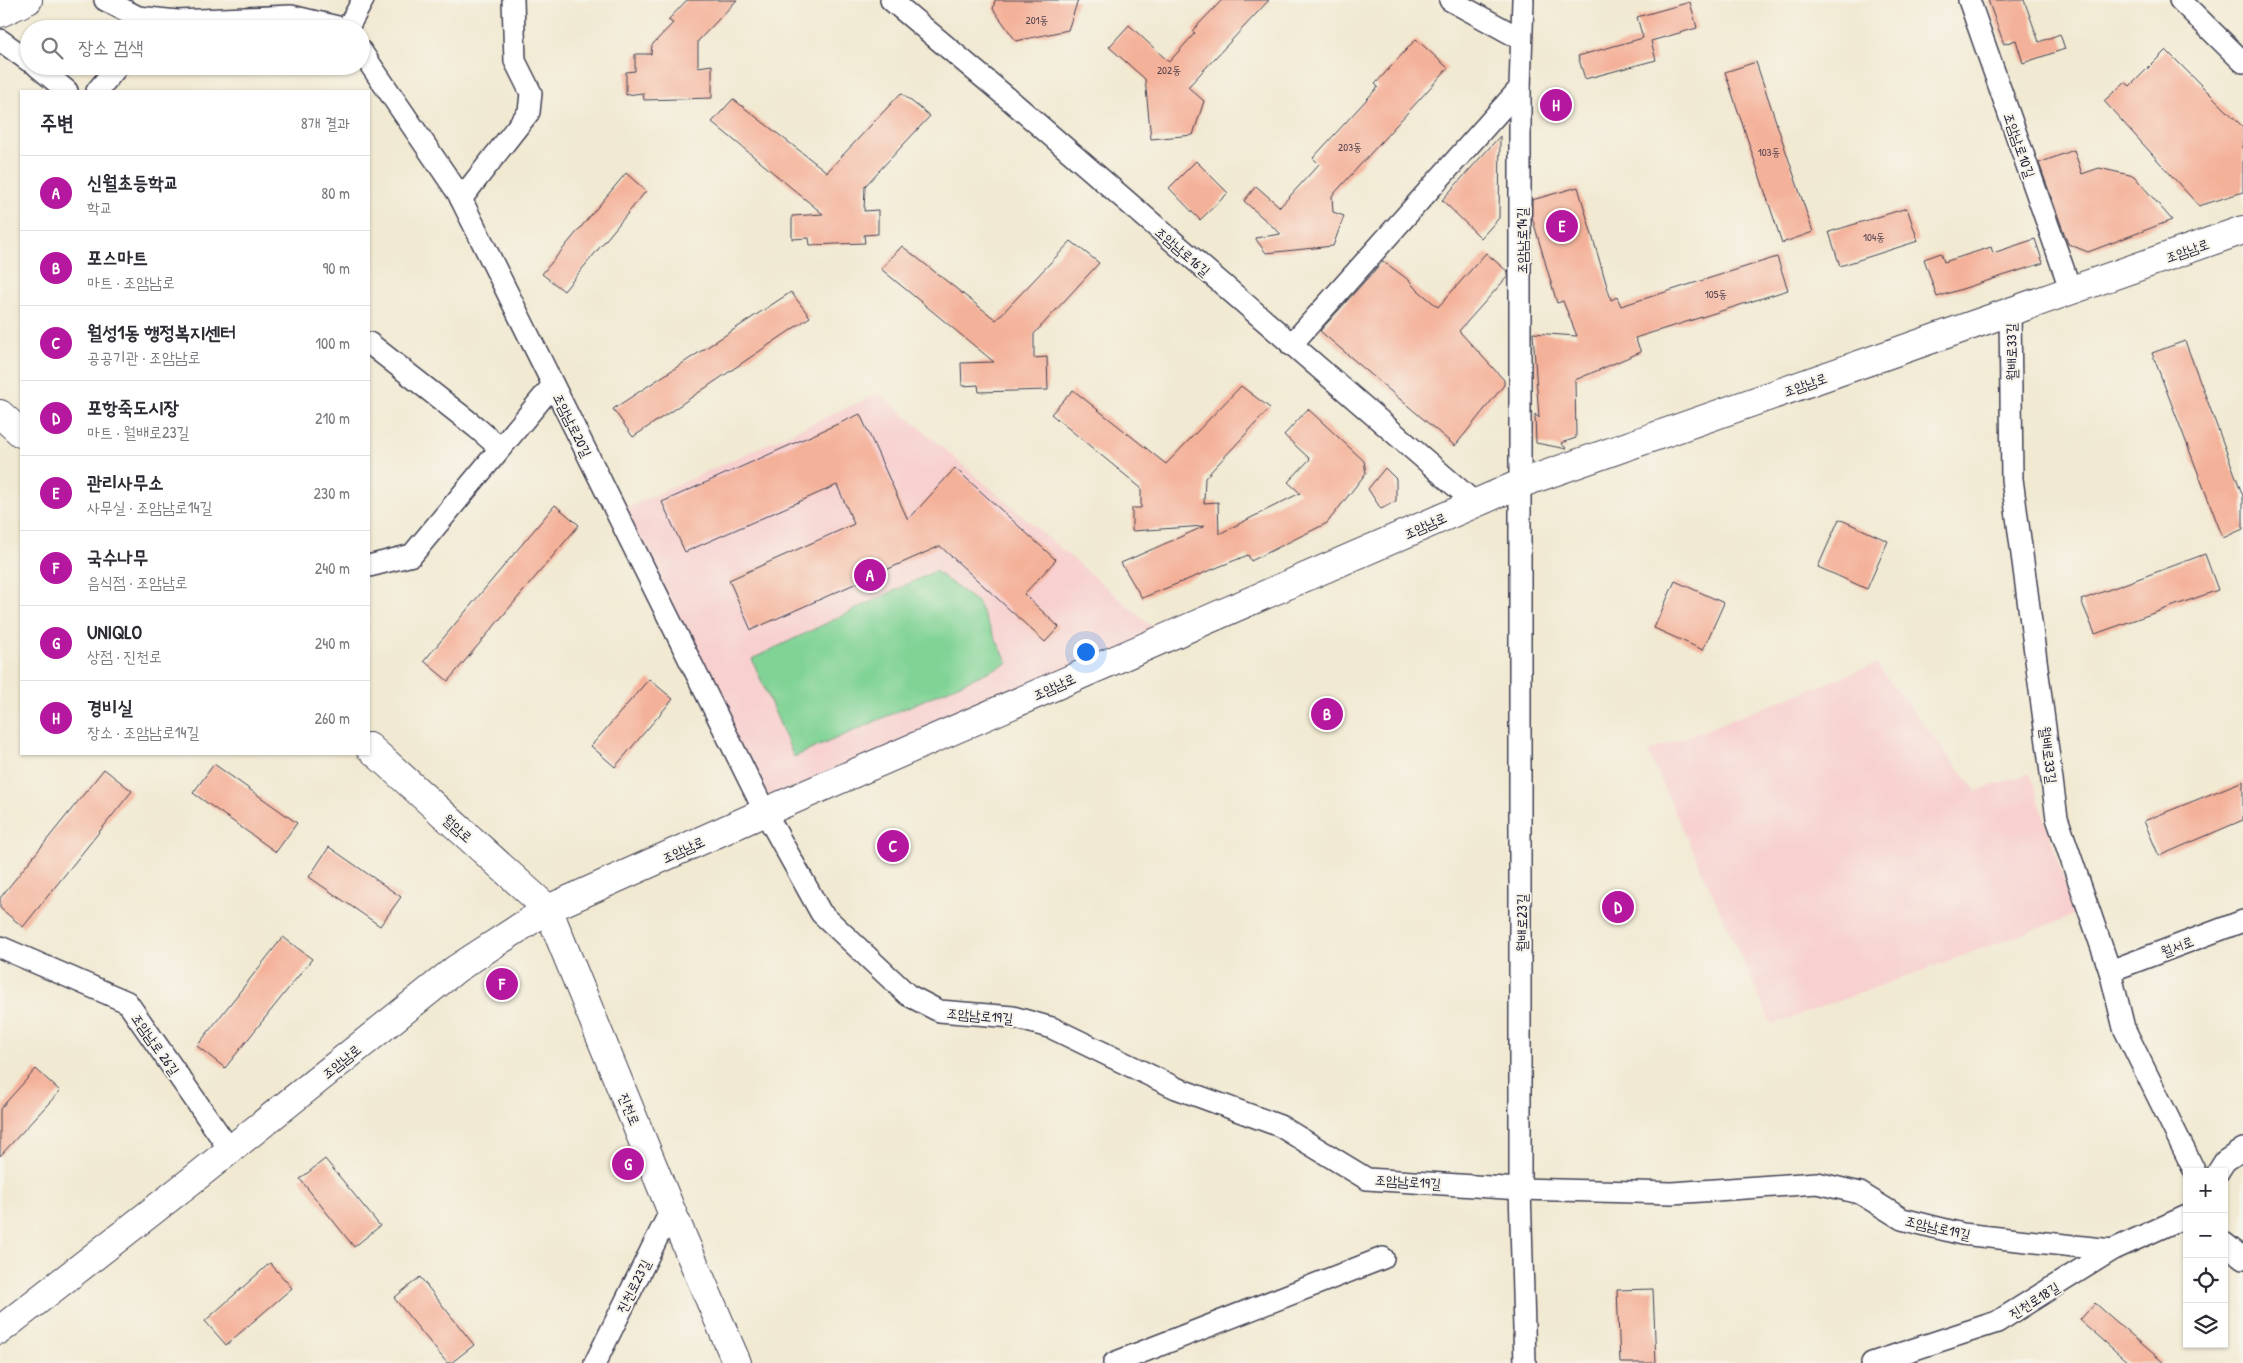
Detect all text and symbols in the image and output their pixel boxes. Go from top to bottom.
house number: 201동 [1026,13,1049,27]
search box [20,20,370,75]
icon: search [38,34,66,62]
text: 장소 검색 [78,34,144,60]
house number: 202동 [1157,63,1181,77]
pin: H [1540,86,1572,124]
text: 주변 [40,108,74,137]
street label: 조암남로10길 [2000,110,2040,181]
text: 8개 결과 [301,112,350,134]
house number: 203동 [1338,140,1362,154]
house number: 103동 [1758,145,1780,159]
text: 신월초등학교 [87,169,179,195]
text: A [52,182,60,204]
text: 80 m [321,182,350,204]
text: 학교 [87,196,113,218]
street label: 조암남로14길 [1512,207,1531,274]
pin: E [1546,207,1578,245]
street label: 조암남로16길 [1151,222,1215,281]
house number: 104동 [1863,230,1885,244]
street label: 조암남로 [2163,234,2211,266]
text: 포스마트 [87,244,148,270]
text: B [52,257,60,279]
text: 90 m [322,257,350,279]
text: 마트 · 조암남로 [87,271,175,293]
house number: 105동 [1705,287,1727,301]
text: 월성1동 행정복지센터 [87,319,236,345]
street label: 월배로33길 [2001,322,2021,381]
text: C [52,332,60,354]
text: 100 m [315,332,350,354]
text: 공공기관 · 조암남로 [87,346,201,368]
street label: 조암남로 [1781,368,1829,400]
street label: 조암남로20길 [549,390,597,461]
text: 포항죽도시장 [87,394,179,420]
text: D [52,407,60,429]
text: 210 m [315,407,350,429]
text: 마트 · 월배로23길 [87,421,189,443]
text: 관리사무소 [87,469,163,495]
text: E [52,482,60,504]
text: 230 m [314,482,350,504]
text: 사무실 · 조암남로14길 [87,496,212,518]
street label: 조암남로 [1401,507,1449,543]
text: 국수나무 [87,544,148,570]
pin: A [854,556,886,594]
text: F [53,557,59,579]
text: 240 m [315,557,350,579]
text: 음식점 · 조암남로 [87,571,188,593]
text: UNIQLO [87,619,142,645]
text: G [52,632,60,654]
text: 240 m [315,632,350,654]
your location [1073,639,1099,665]
text: 상점 · 진천로 [87,645,162,667]
street label: 조암남로 [1030,668,1078,704]
text: 경비실 [87,694,133,720]
pin: B [1311,695,1343,733]
text: H [52,707,60,729]
text: 260 m [314,707,350,729]
text: 장소 · 조암남로14길 [87,721,200,743]
street label: 월배로33길 [2036,725,2062,785]
street label: 월암로 [439,810,477,846]
pin: C [877,827,909,865]
street label: 조암남로 [659,831,707,867]
pin: D [1602,888,1634,926]
street label: 월배로23길 [1512,893,1531,952]
street label: 월서로 [2158,931,2196,961]
pin: F [486,965,518,1003]
street label: 조암남로19길 [946,1003,1015,1027]
street label: 조암남로 26길 [128,1009,185,1079]
street label: 조암남로 [318,1039,364,1083]
street label: 진천로 [615,1090,645,1128]
pin: G [612,1145,644,1183]
map controls [2183,1168,2228,1348]
button: + [2183,1168,2228,1213]
street label: 조암남로19길 [1374,1169,1443,1193]
street label: 조암남로19길 [1903,1210,1973,1244]
button: − [2183,1213,2228,1258]
street label: 진천로23길 [611,1255,655,1316]
button: locate [2183,1258,2228,1303]
street label: 진천로18길 [2005,1277,2063,1323]
button: layers [2183,1303,2228,1348]

